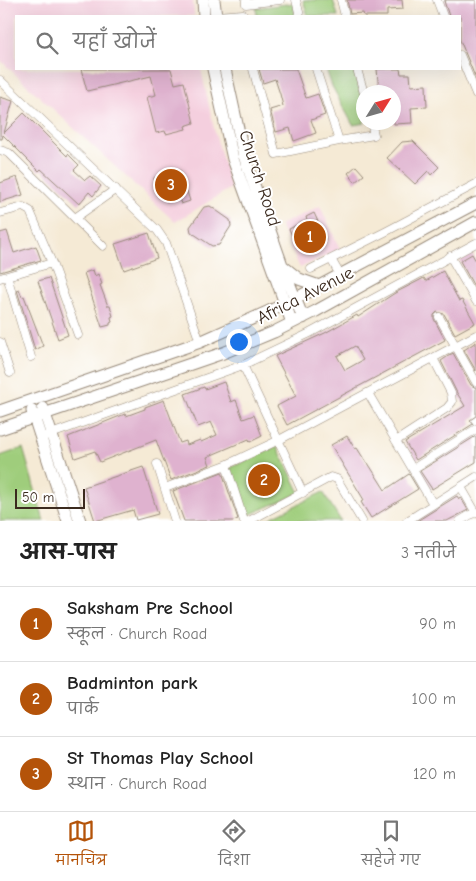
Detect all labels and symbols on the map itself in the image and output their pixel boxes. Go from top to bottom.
north arrow [356,85,401,130]
street label: Church Road [234,127,285,229]
pin: 3 [155,166,187,204]
pin: 1 [294,218,326,256]
street label: Africa Avenue [253,262,357,329]
your location [226,329,252,355]
pin: 2 [248,461,280,499]
scale bar [15,486,85,509]

